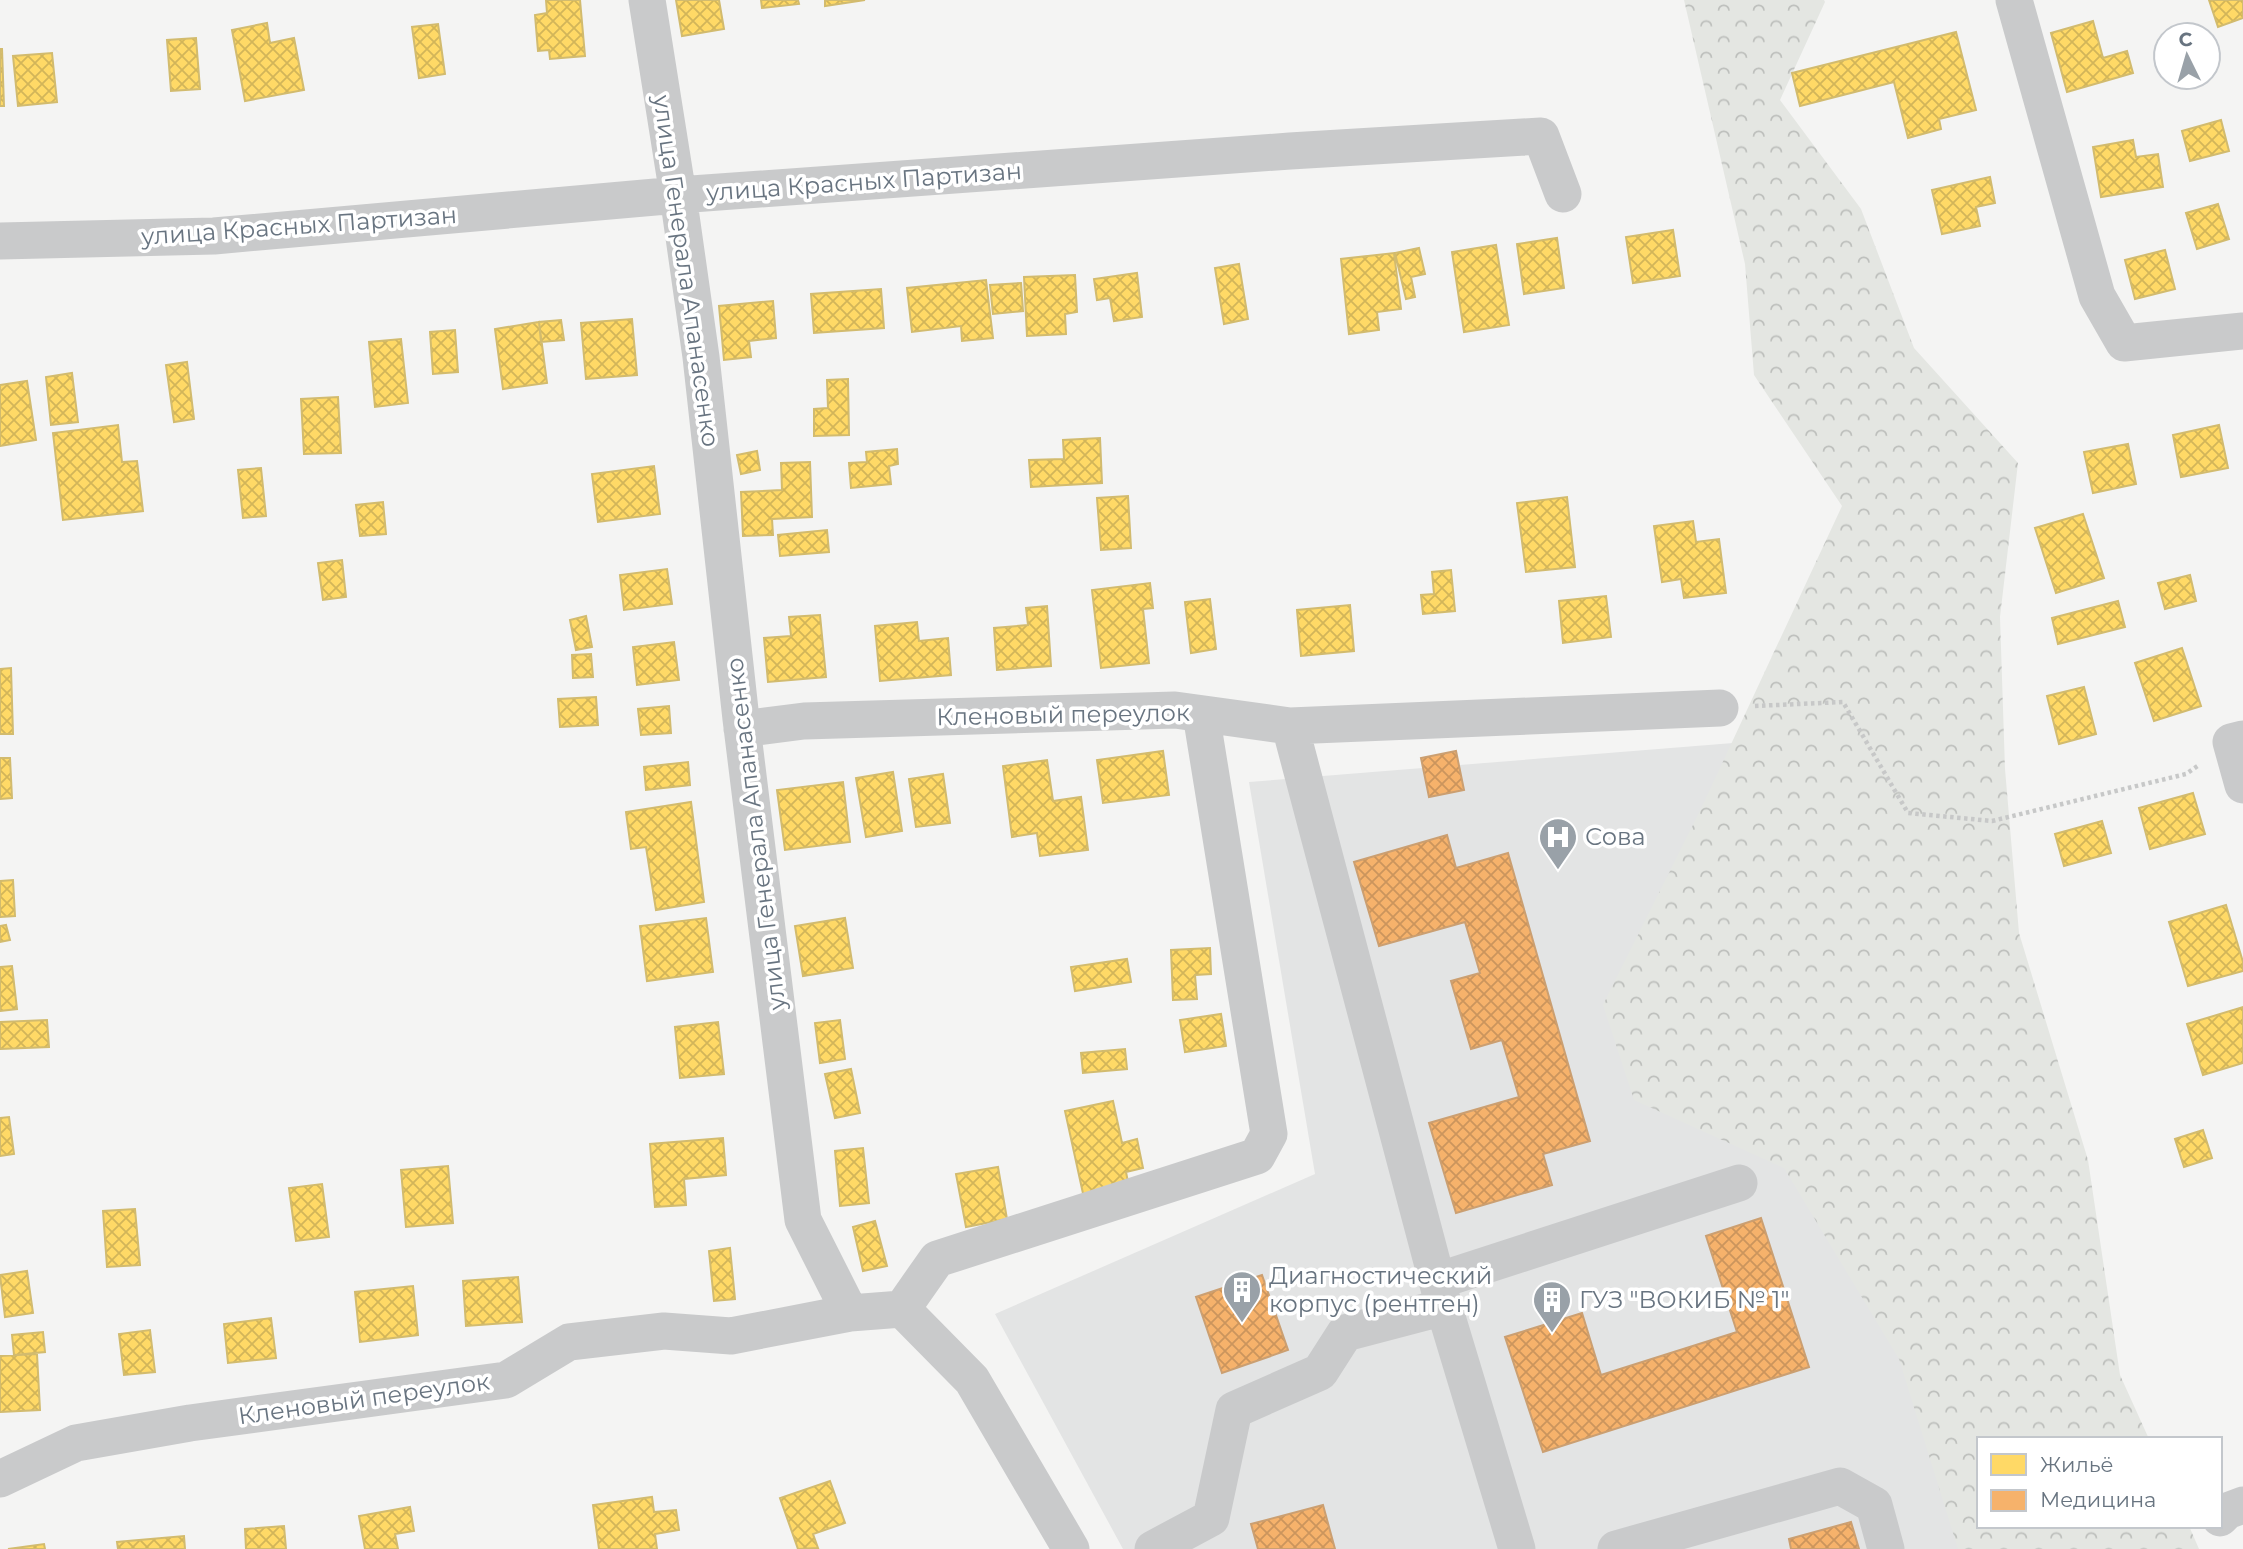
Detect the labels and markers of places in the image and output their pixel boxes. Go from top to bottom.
hospital icon: Сова [1537,816,1579,871]
place label: Сова [1585,822,1646,851]
place label: Диагностический корпус (рентген) [1269,1261,1492,1318]
building icon: Диагностический корпус (рентген) [1221,1269,1263,1324]
building icon: ГУЗ "ВОКИБ № 1" [1531,1279,1573,1334]
place label: ГУЗ "ВОКИБ № 1" [1579,1285,1789,1314]

